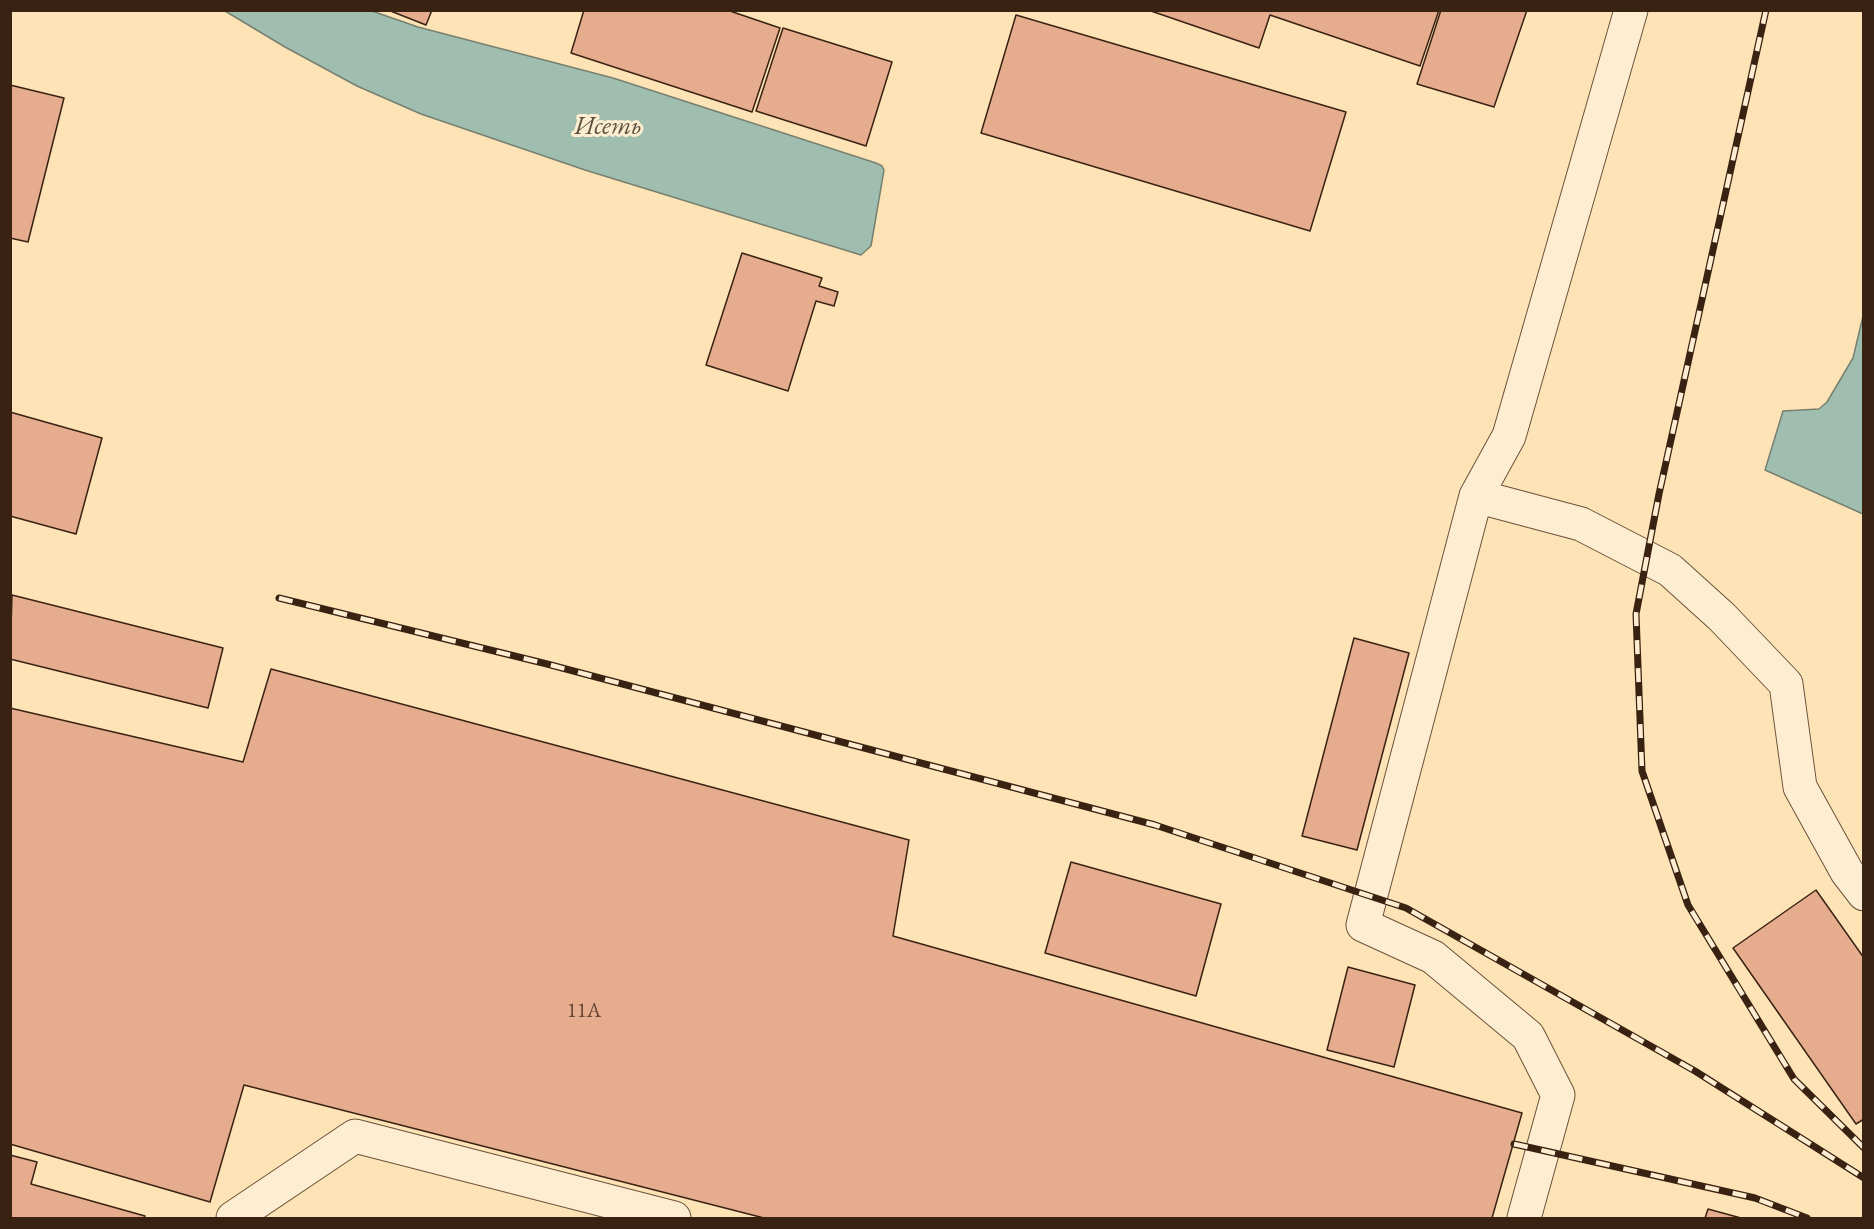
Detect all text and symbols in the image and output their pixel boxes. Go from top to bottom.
water label: Исеть [574,111,642,143]
house number: 11А [567,998,601,1024]

